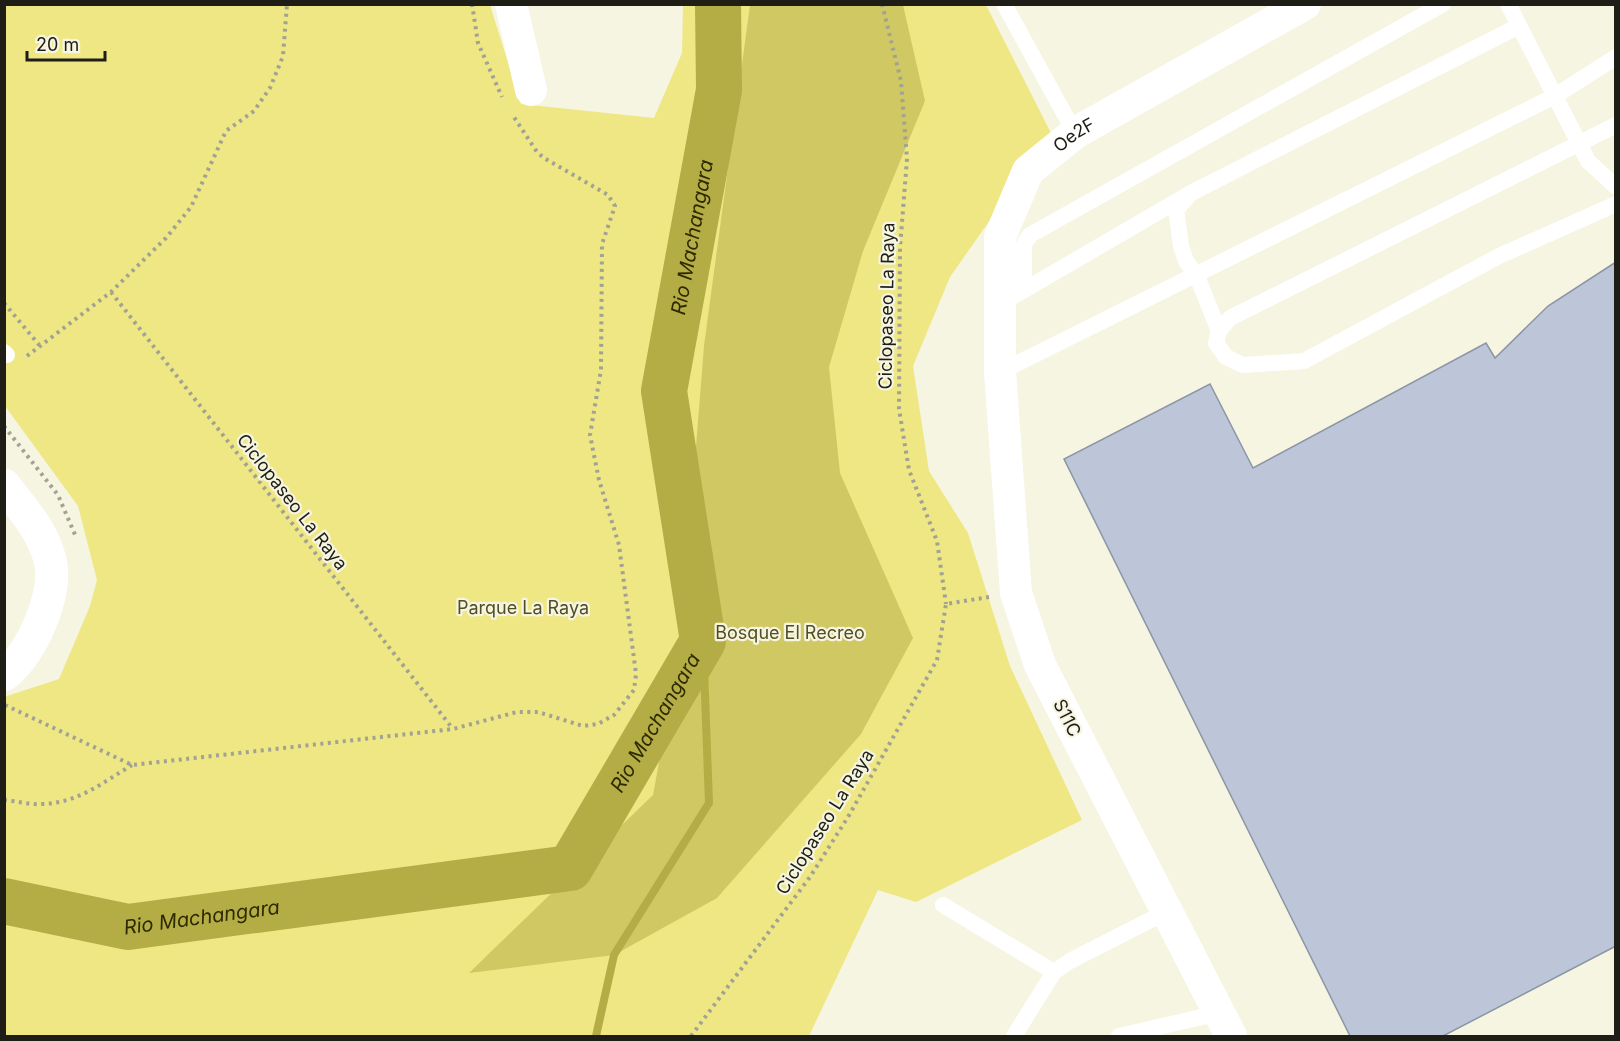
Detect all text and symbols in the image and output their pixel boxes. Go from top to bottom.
scale bar [27,24,105,62]
text: 20 m [36,34,79,55]
street label: Oe2F [1049,113,1098,156]
water label: Rio Machangara [666,158,718,317]
street label: Ciclopaseo La Raya [875,222,898,390]
street label: Ciclopaseo La Raya [233,429,352,574]
park label: Parque La Raya [457,597,589,618]
park label: Bosque El Recreo [715,622,865,643]
water label: Rio Machangara [605,649,705,797]
street label: S11C [1049,695,1086,740]
street label: Ciclopaseo La Raya [771,745,878,898]
water label: Rio Machangara [122,895,281,939]

